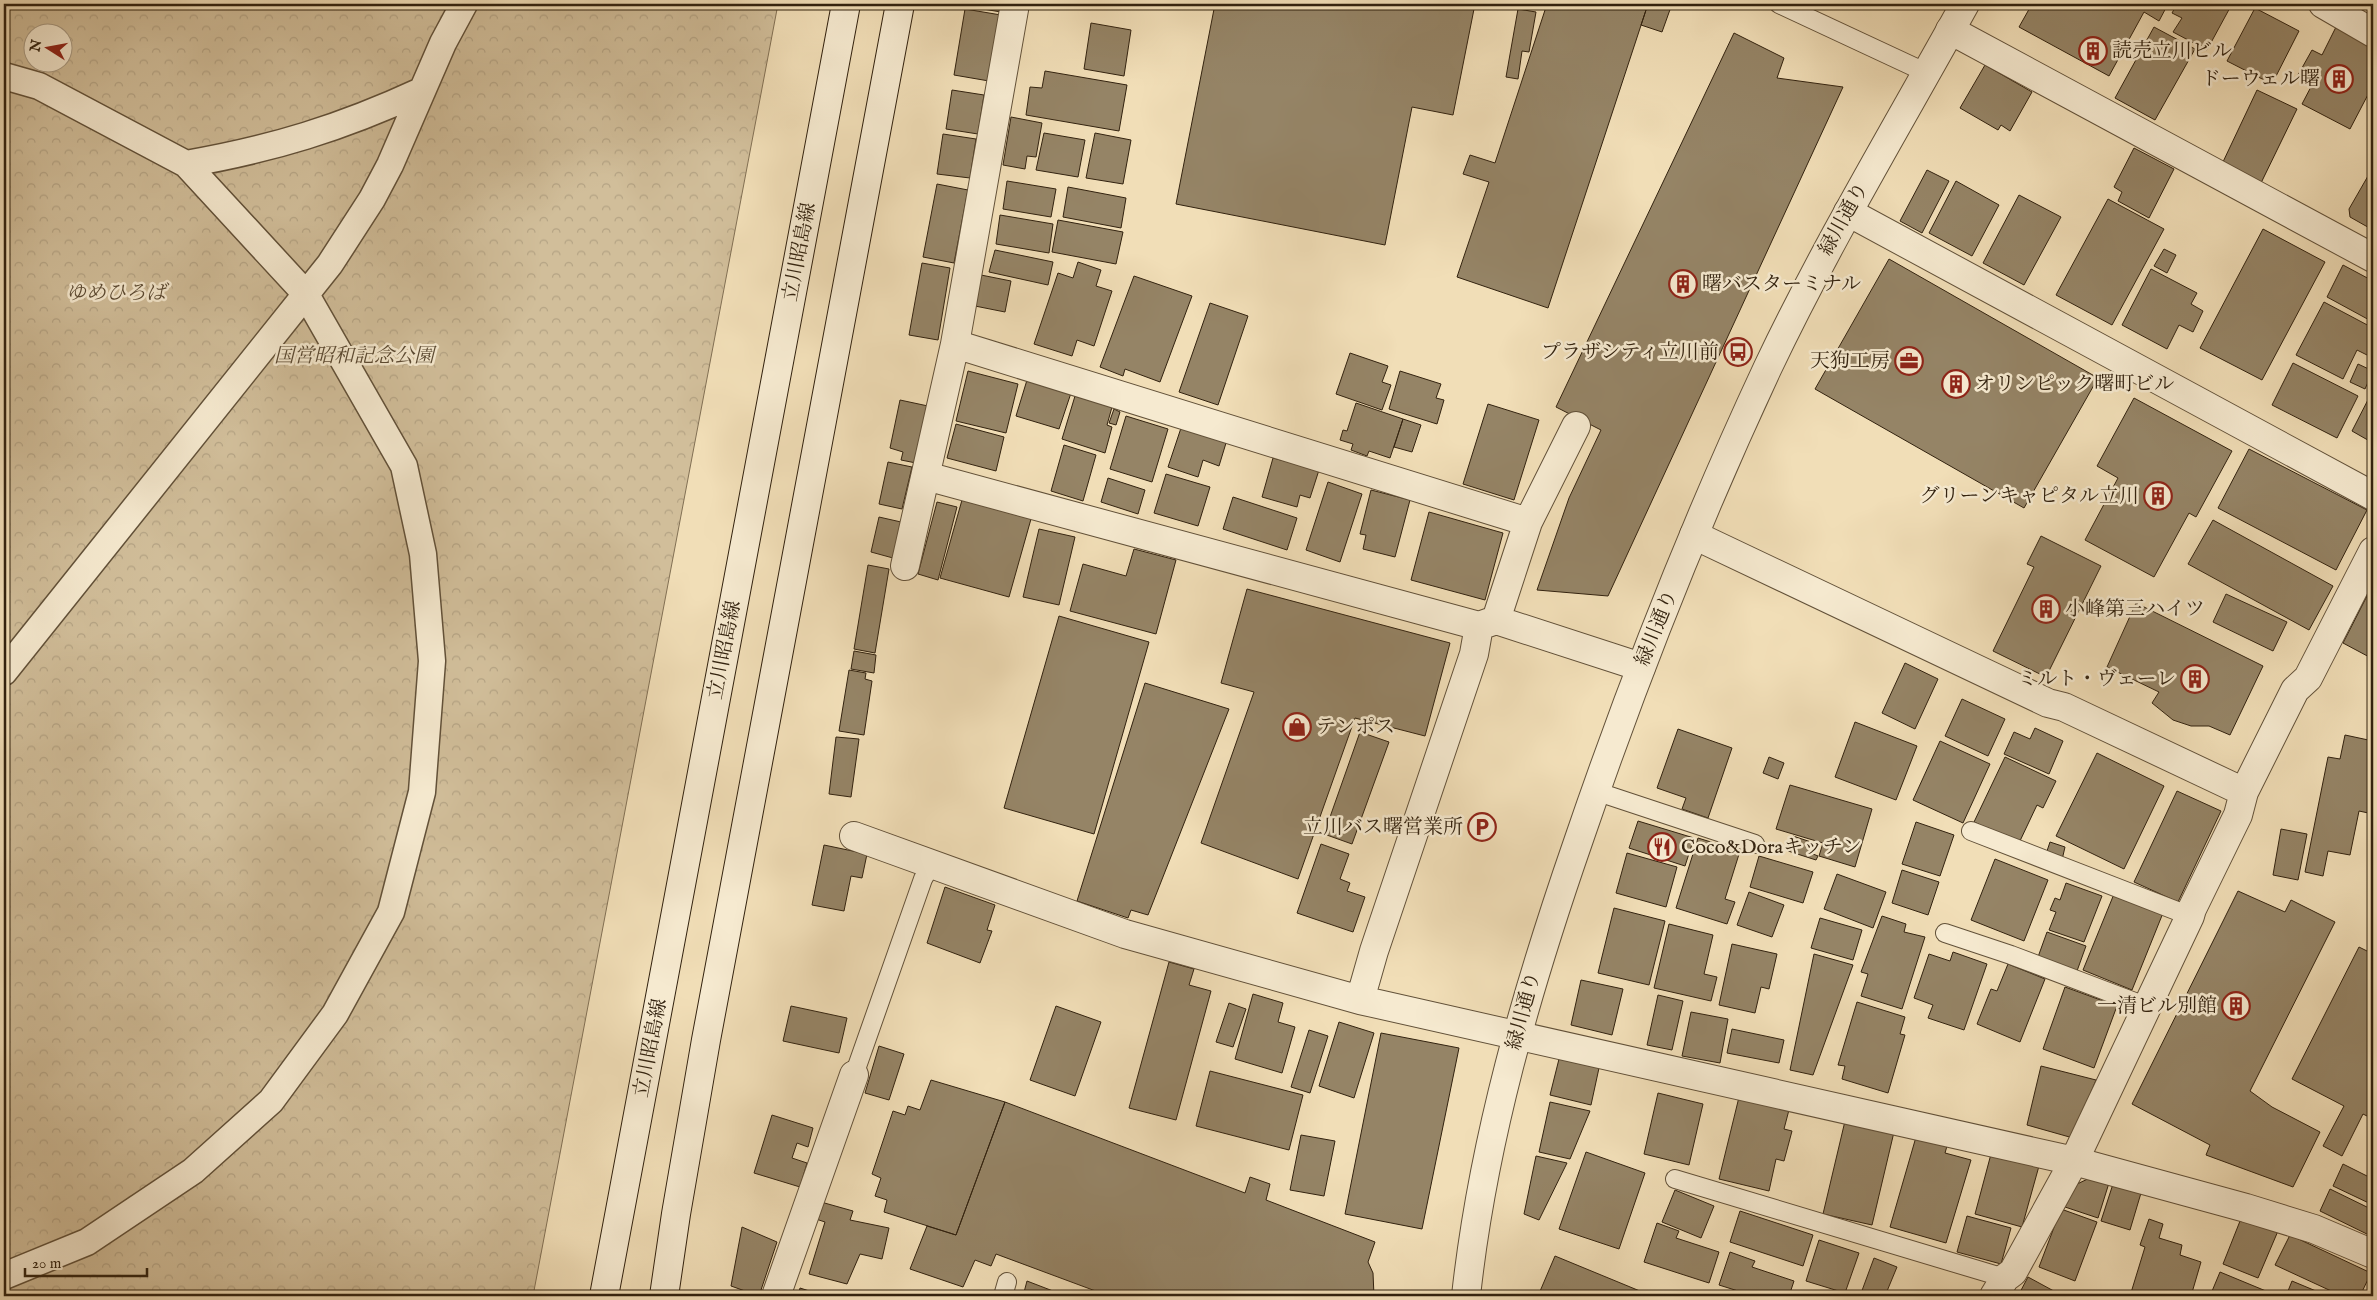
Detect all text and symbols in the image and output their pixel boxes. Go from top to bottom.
north arrow [22,22,72,72]
building icon: 読売立川ビル [2078,36,2108,66]
text: N [26,38,46,54]
place label: 読売立川ビル [2112,39,2232,64]
building icon: ドーウェル曙 [2324,64,2354,94]
place label: ドーウェル曙 [2201,67,2320,92]
street label: 緑川通り [1814,178,1874,260]
street label: 立川昭島線 [778,201,822,303]
building icon: 曙バスターミナル [1668,269,1698,299]
place label: 曙バスターミナル [1702,272,1861,297]
park label: ゆめひろば [66,281,170,306]
bus stop icon: プラザシティ立川前 [1723,337,1753,367]
place label: プラザシティ立川前 [1541,340,1719,365]
park label: 国営昭和記念公園 [274,344,437,369]
office icon: 天狗工房 [1894,346,1924,376]
place label: 天狗工房 [1810,349,1890,374]
building icon: オリンピック曙町ビル [1941,369,1971,399]
place label: オリンピック曙町ビル [1975,372,2174,397]
building icon: グリーンキャピタル立川 [2143,481,2173,511]
place label: グリーンキャピタル立川 [1919,484,2139,509]
street label: 緑川通り [1630,586,1684,670]
building icon: 小峰第三ハイツ [2031,594,2061,624]
place label: 小峰第三ハイツ [2065,597,2205,622]
street label: 立川昭島線 [703,599,747,701]
building icon: ミルト・ヴェーレ [2180,664,2210,694]
place label: ミルト・ヴェーレ [2017,667,2176,692]
shop icon: テンポス [1282,712,1312,742]
place label: テンポス [1316,715,1395,740]
parking icon: 立川バス曙営業所 [1467,812,1497,842]
place label: 立川バス曙営業所 [1303,815,1463,840]
restaurant icon: Coco&Doraキッチン [1647,832,1677,862]
place label: Coco&Doraキッチン [1681,835,1862,860]
street label: 緑川通り [1502,969,1546,1053]
building icon: 一清ビル別館 [2221,991,2251,1021]
place label: 一清ビル別館 [2097,994,2217,1019]
street label: 立川昭島線 [629,997,673,1099]
scale bar [25,1245,148,1277]
text: 20 m [32,1254,62,1273]

